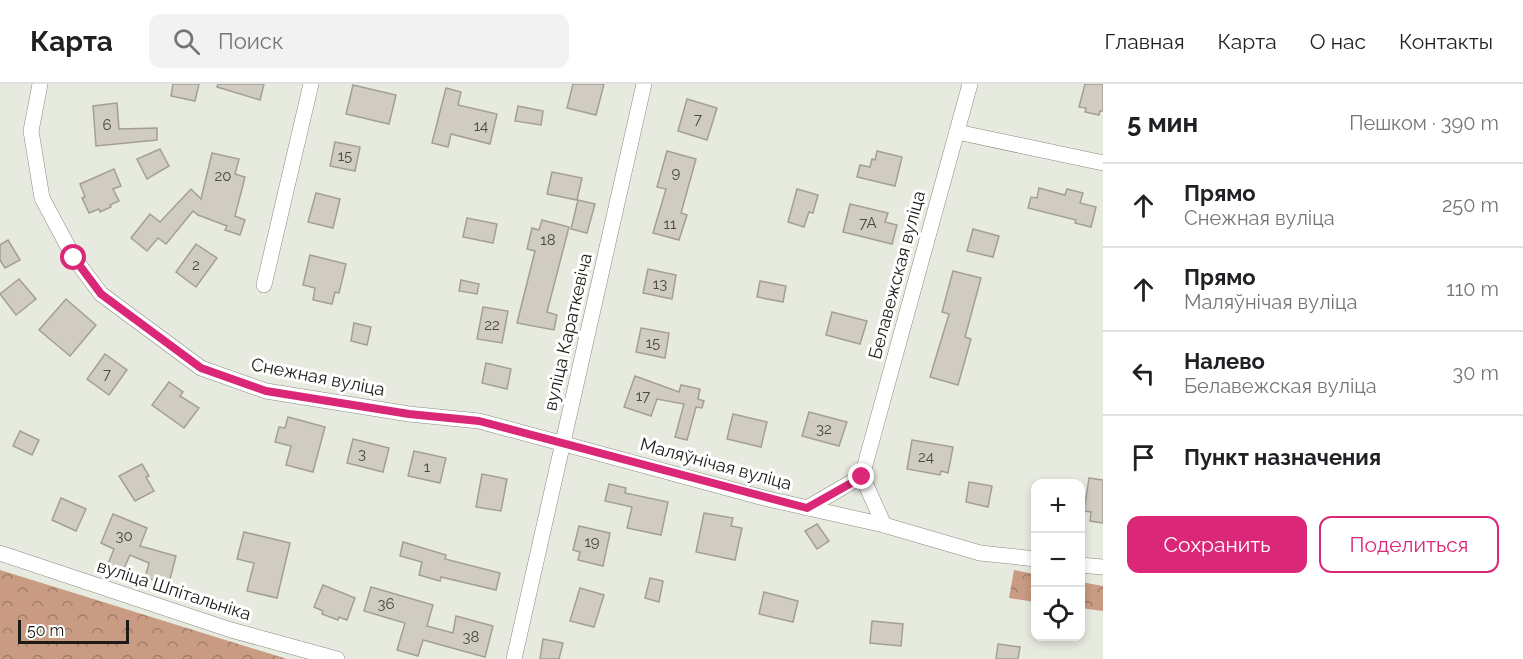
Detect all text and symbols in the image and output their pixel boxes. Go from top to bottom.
search box [149,14,569,68]
text: Карта [30,25,113,58]
icon: search [170,25,203,58]
text: Поиск [218,28,283,54]
text: Главная [1105,29,1185,54]
text: Карта [1218,29,1277,54]
text: О нас [1310,29,1366,54]
text: Контакты [1399,29,1493,54]
text: 5 мин [1127,108,1198,138]
house number: 7 [694,110,702,128]
text: Пешком · 390 m [1349,111,1499,135]
house number: 6 [102,116,112,134]
house number: 14 [474,117,488,135]
house number: 15 [338,147,352,165]
house number: 9 [672,164,681,182]
house number: 20 [215,167,232,185]
text: Прямо [1184,180,1256,206]
street label: Белавежская вуліца [864,188,929,361]
icon: ahead [1127,189,1160,222]
text: 250 m [1442,193,1499,217]
text: Снежная вуліца [1184,206,1335,230]
house number: 7А [859,214,877,232]
house number: 11 [664,215,677,233]
house number: 18 [540,231,556,249]
route start [60,244,86,270]
street label: вуліца Караткевіча [539,251,596,413]
house number: 2 [192,256,200,274]
text: Прямо [1184,264,1256,290]
icon: ahead [1127,273,1160,306]
house number: 13 [653,275,667,293]
text: 110 m [1446,277,1499,301]
text: Маляўнічая вуліца [1184,290,1357,314]
house number: 22 [484,316,500,334]
house number: 15 [646,334,660,352]
text: Налево [1184,348,1265,374]
street label: Снежная вуліца [250,353,387,400]
icon: left [1127,357,1160,390]
text: 30 m [1453,361,1499,385]
house number: 7 [103,365,111,383]
text: Белавежская вуліца [1184,374,1377,398]
house number: 17 [636,387,650,405]
house number: 32 [816,420,832,438]
street label: Маляўнічая вуліца [638,433,794,494]
icon: arrive [1127,441,1160,474]
text: Пункт назначения [1184,444,1381,470]
house number: 3 [358,445,366,463]
house number: 24 [918,448,934,466]
house number: 1 [424,458,431,476]
route end [848,463,874,489]
map controls [1031,479,1085,641]
button: + [1031,479,1085,533]
button: Сохранить [1127,516,1307,573]
button: Поделиться [1319,516,1499,573]
house number: 30 [115,527,133,545]
house number: 19 [584,533,600,551]
button: − [1031,533,1085,587]
street label: вуліца Шпітальніка [95,555,254,624]
button: locate [1031,587,1085,641]
house number: 36 [377,595,395,613]
scale bar [18,617,129,644]
text: 50 m [27,621,64,640]
house number: 38 [463,628,480,646]

